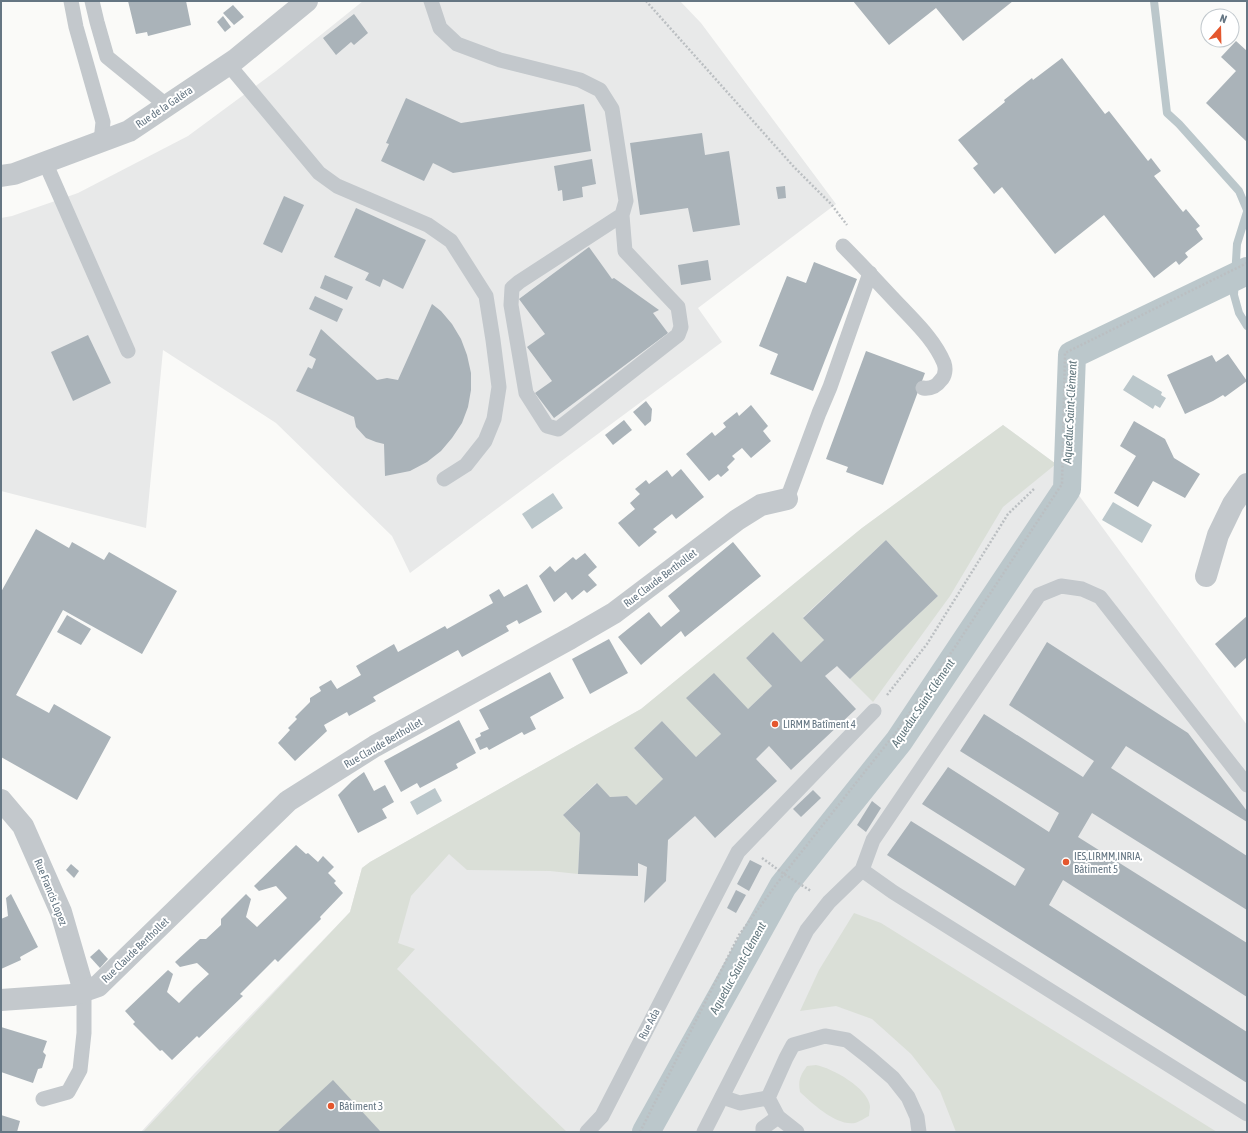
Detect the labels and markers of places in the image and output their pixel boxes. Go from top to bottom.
place label: LIRMM Batîment 4 [783,718,856,730]
marker: LIRMM Batîment 4 [770,719,780,729]
place label: IES,LIRMM,INRIA, Bâtiment 5 [1074,850,1142,875]
marker: IES,LIRMM,INRIA, Bâtiment 5 [1061,857,1071,867]
place label: Bâtiment 3 [339,1100,383,1112]
marker: Bâtiment 3 [326,1101,336,1111]

